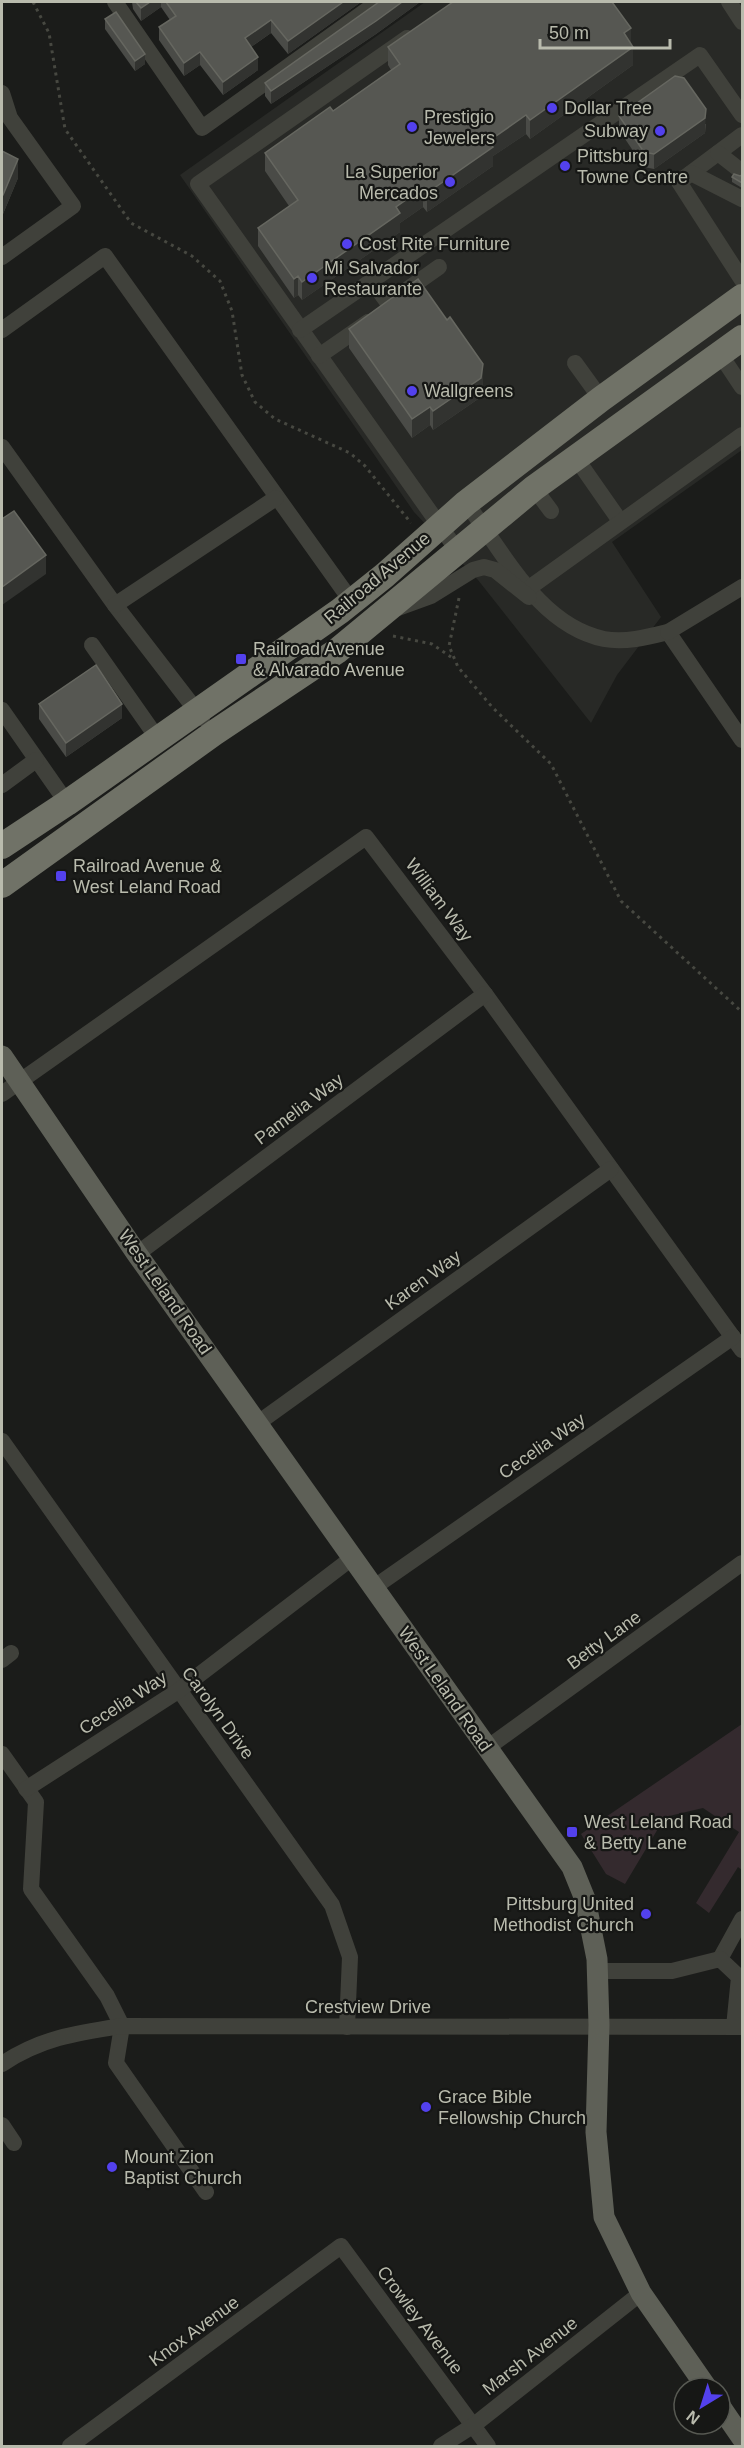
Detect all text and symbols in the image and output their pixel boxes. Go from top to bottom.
scale bar [540,12,670,50]
text: 50 m [549,23,589,43]
place label: Dollar Tree [564,98,652,118]
marker: Dollar Tree [545,101,559,115]
place label: Prestigio Jewelers [424,107,495,148]
marker: Prestigio Jewelers [405,120,419,134]
place label: Subway [584,121,648,141]
marker: Subway [653,124,667,138]
place label: Pittsburg Towne Centre [577,146,688,187]
marker: Pittsburg Towne Centre [558,159,572,173]
place label: La Superior Mercados [345,162,438,203]
marker: La Superior Mercados [443,175,457,189]
place label: Cost Rite Furniture [359,234,510,254]
marker: Cost Rite Furniture [340,237,354,251]
place label: Mi Salvador Restaurante [324,258,422,299]
marker: Mi Salvador Restaurante [305,271,319,285]
place label: Wallgreens [424,381,513,401]
marker: Wallgreens [405,384,419,398]
street label: Railroad Avenue [320,528,434,628]
place label: Railroad Avenue & Alvarado Avenue [253,639,405,680]
marker: Railroad Avenue & Alvarado Avenue [234,652,248,666]
street label: William Way [401,855,477,945]
place label: Railroad Avenue & West Leland Road [73,856,222,897]
marker: Railroad Avenue & West Leland Road [54,869,68,883]
street label: Pamelia Way [251,1069,347,1149]
street label: West Leland Road [114,1226,216,1358]
street label: Karen Way [381,1246,465,1314]
street label: Cecelia Way [495,1409,589,1483]
street label: Betty Lane [563,1607,645,1673]
street label: West Leland Road [394,1623,496,1755]
street label: Carolyn Drive [178,1663,258,1763]
street label: Cecelia Way [75,1667,171,1739]
place label: West Leland Road & Betty Lane [584,1812,732,1853]
marker: West Leland Road & Betty Lane [565,1825,579,1839]
place label: Pittsburg United Methodist Church [493,1894,634,1935]
marker: Pittsburg United Methodist Church [639,1907,653,1921]
street label: Crestview Drive [305,1997,431,2017]
place label: Grace Bible Fellowship Church [438,2087,586,2128]
marker: Grace Bible Fellowship Church [419,2100,433,2114]
place label: Mount Zion Baptist Church [124,2147,242,2188]
marker: Mount Zion Baptist Church [105,2160,119,2174]
street label: Crowley Avenue [373,2262,467,2378]
street label: Knox Avenue [145,2292,243,2370]
street label: Marsh Avenue [479,2313,581,2399]
north arrow [672,2376,732,2436]
text: N [683,2407,703,2428]

